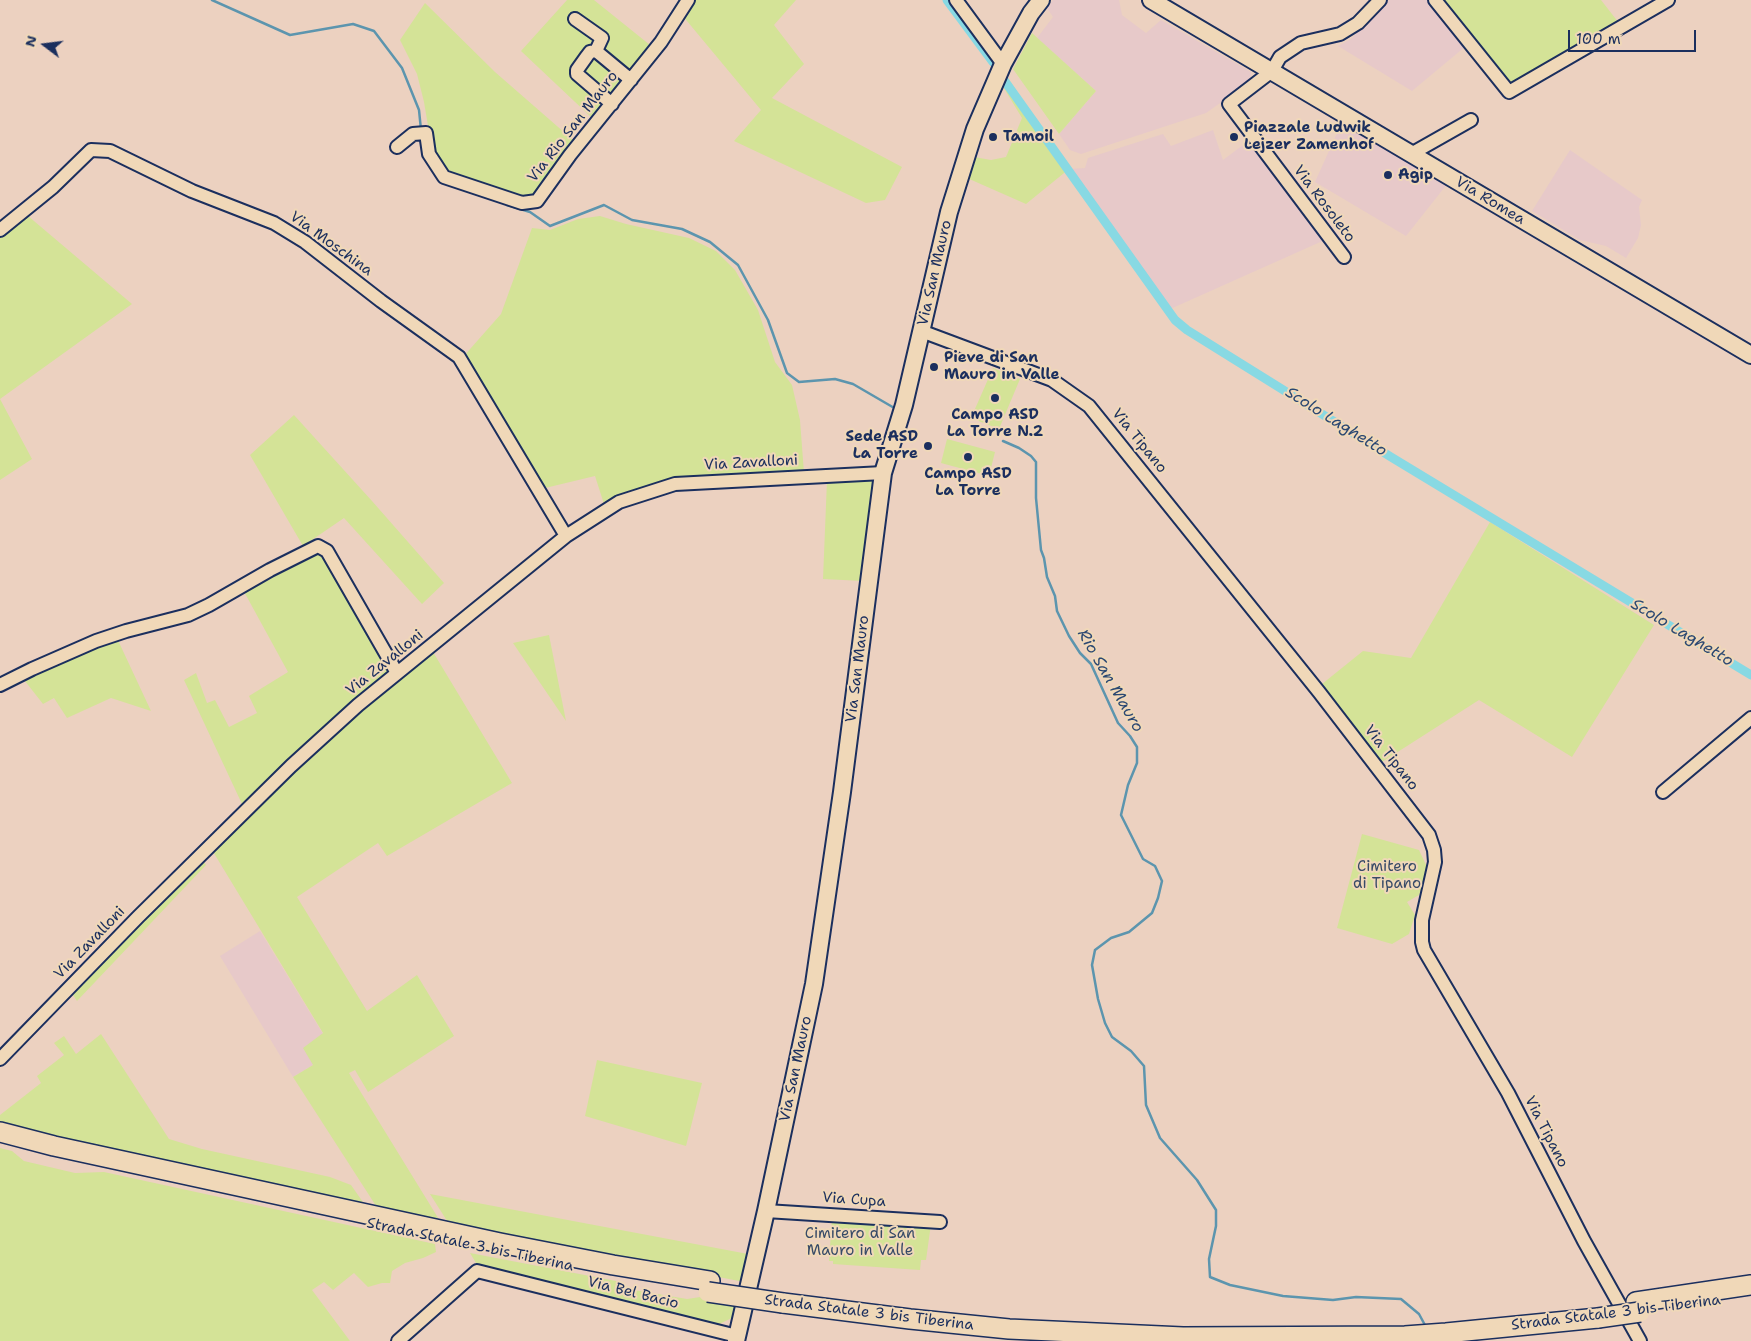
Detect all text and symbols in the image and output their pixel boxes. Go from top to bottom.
north arrow [20,20,70,70]
scale bar [1571,20,1698,52]
text: 100 m [1576,29,1621,49]
text: N [20,33,41,49]
street label: Via Rio San Mauro [524,68,622,186]
place label: Piazzale Ludwik Lejzer Zamenhof [1244,119,1374,154]
place label: Tamoil [1003,128,1054,146]
marker: Tamoil [987,131,999,143]
marker: Piazzale Ludwik Lejzer Zamenhof [1228,131,1240,143]
street label: Via Rosoleto [1289,162,1359,246]
place label: Agip [1398,166,1433,184]
marker: Agip [1382,169,1394,181]
street label: Via Romea [1452,173,1528,229]
street label: Via Moschina [286,208,376,280]
street label: Via San Mauro [914,218,956,328]
place label: Pieve di San Mauro in Valle [944,349,1059,384]
marker: Pieve di San Mauro in Valle [928,361,940,373]
water label: Scolo Laghetto [1282,383,1390,461]
marker: Campo ASD La Torre N.2 [989,392,1001,404]
street label: Via Tipano [1108,405,1170,477]
place label: Campo ASD La Torre N.2 [947,406,1043,441]
place label: Sede ASD La Torre [846,428,918,463]
marker: Sede ASD La Torre [922,440,934,452]
marker: Campo ASD La Torre [962,451,974,463]
street label: Via Zavalloni [703,452,799,474]
place label: Campo ASD La Torre [924,465,1012,500]
water label: Scolo Laghetto [1627,595,1737,671]
street label: Via San Mauro [842,614,874,724]
street label: Via Zavalloni [343,626,427,700]
water label: Rio San Mauro [1073,626,1147,736]
street label: Via Tipano [1360,722,1422,794]
park label: Cimitero di Tipano [1353,858,1421,893]
street label: Via Zavalloni [51,903,129,983]
street label: Via San Mauro [776,1014,816,1124]
street label: Via Tipano [1520,1093,1572,1171]
street label: Via Cupa [822,1189,886,1211]
street label: Strada Statale 3 bis Tiberina [365,1214,575,1276]
park label: Cimitero di San Mauro in Valle [805,1225,915,1260]
street label: Via Bel Bacio [585,1273,681,1313]
street label: Strada Statale 3 bis Tiberina [763,1291,975,1335]
street label: Strada Statale 3 bis Tiberina [1510,1291,1722,1335]

